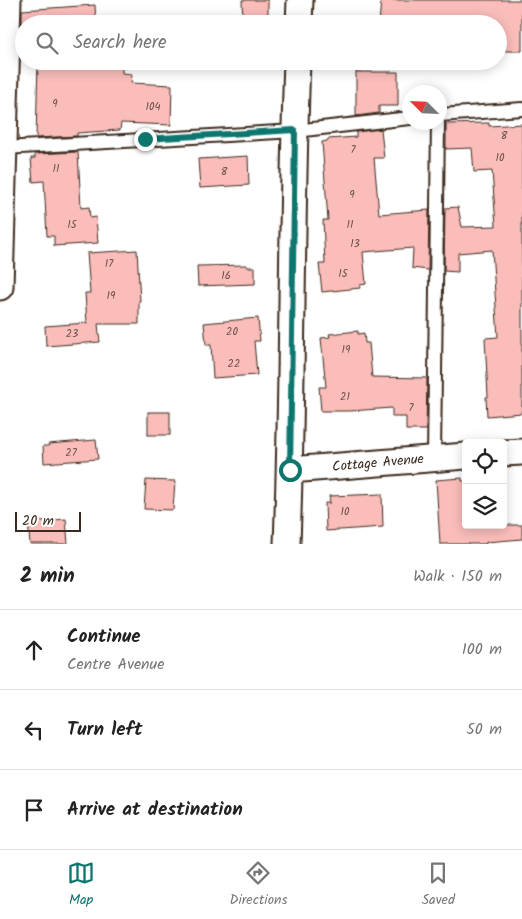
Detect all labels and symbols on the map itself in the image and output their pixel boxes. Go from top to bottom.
north arrow [402,85,447,130]
house number: 9 [52,95,58,113]
house number: 104 [145,98,161,116]
house number: 8 [501,127,508,145]
route end [134,128,157,151]
house number: 7 [350,141,356,159]
house number: 10 [496,149,505,167]
house number: 11 [53,160,59,178]
house number: 8 [221,163,228,181]
house number: 9 [349,186,355,204]
house number: 15 [67,216,78,234]
house number: 11 [347,216,353,234]
house number: 13 [350,235,360,253]
house number: 17 [105,255,114,273]
house number: 15 [338,265,349,283]
house number: 16 [221,267,231,285]
house number: 19 [107,287,116,305]
house number: 20 [226,323,238,341]
house number: 23 [66,325,78,343]
house number: 19 [342,341,351,359]
house number: 22 [228,355,240,373]
house number: 21 [340,388,350,406]
house number: 7 [408,399,414,417]
house number: 27 [65,444,78,462]
street label: Cottage Avenue [331,448,425,478]
route start [279,459,302,482]
house number: 10 [341,503,350,521]
scale bar [15,509,81,532]

